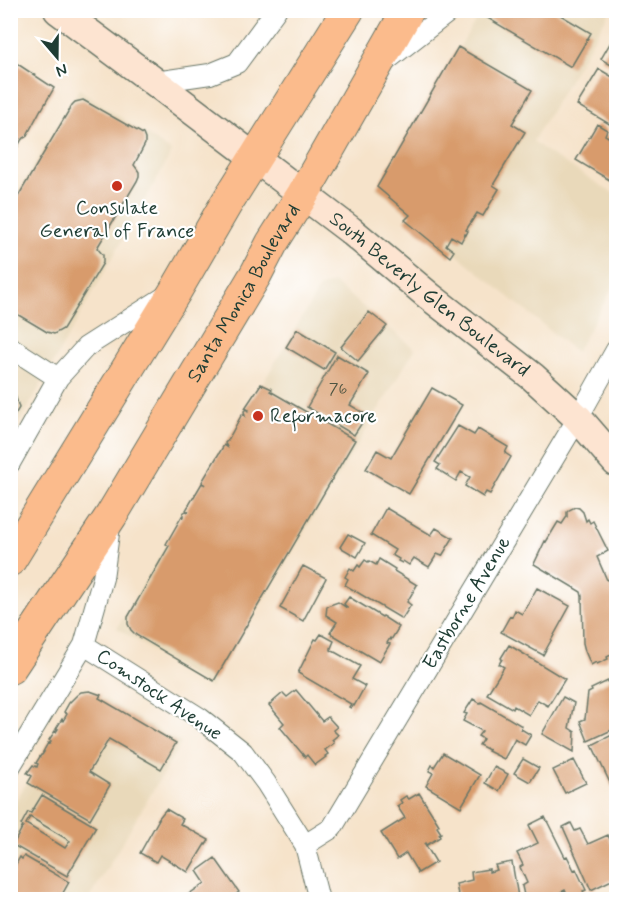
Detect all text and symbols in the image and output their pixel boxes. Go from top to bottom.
north arrow [27,27,87,87]
text: N [53,58,70,81]
marker: Consulate General of France [110,179,124,193]
place label: Consulate General of France [40,195,194,245]
street label: Santa Monica Boulevard [181,198,307,388]
street label: South Beverly Glen Boulevard [324,206,536,383]
house number: 76 [329,379,347,400]
place label: Reformacore [270,403,377,432]
marker: Reformacore [251,409,265,423]
street label: Eastborne Avenue [417,531,517,675]
street label: Comstock Avenue [91,643,227,747]

